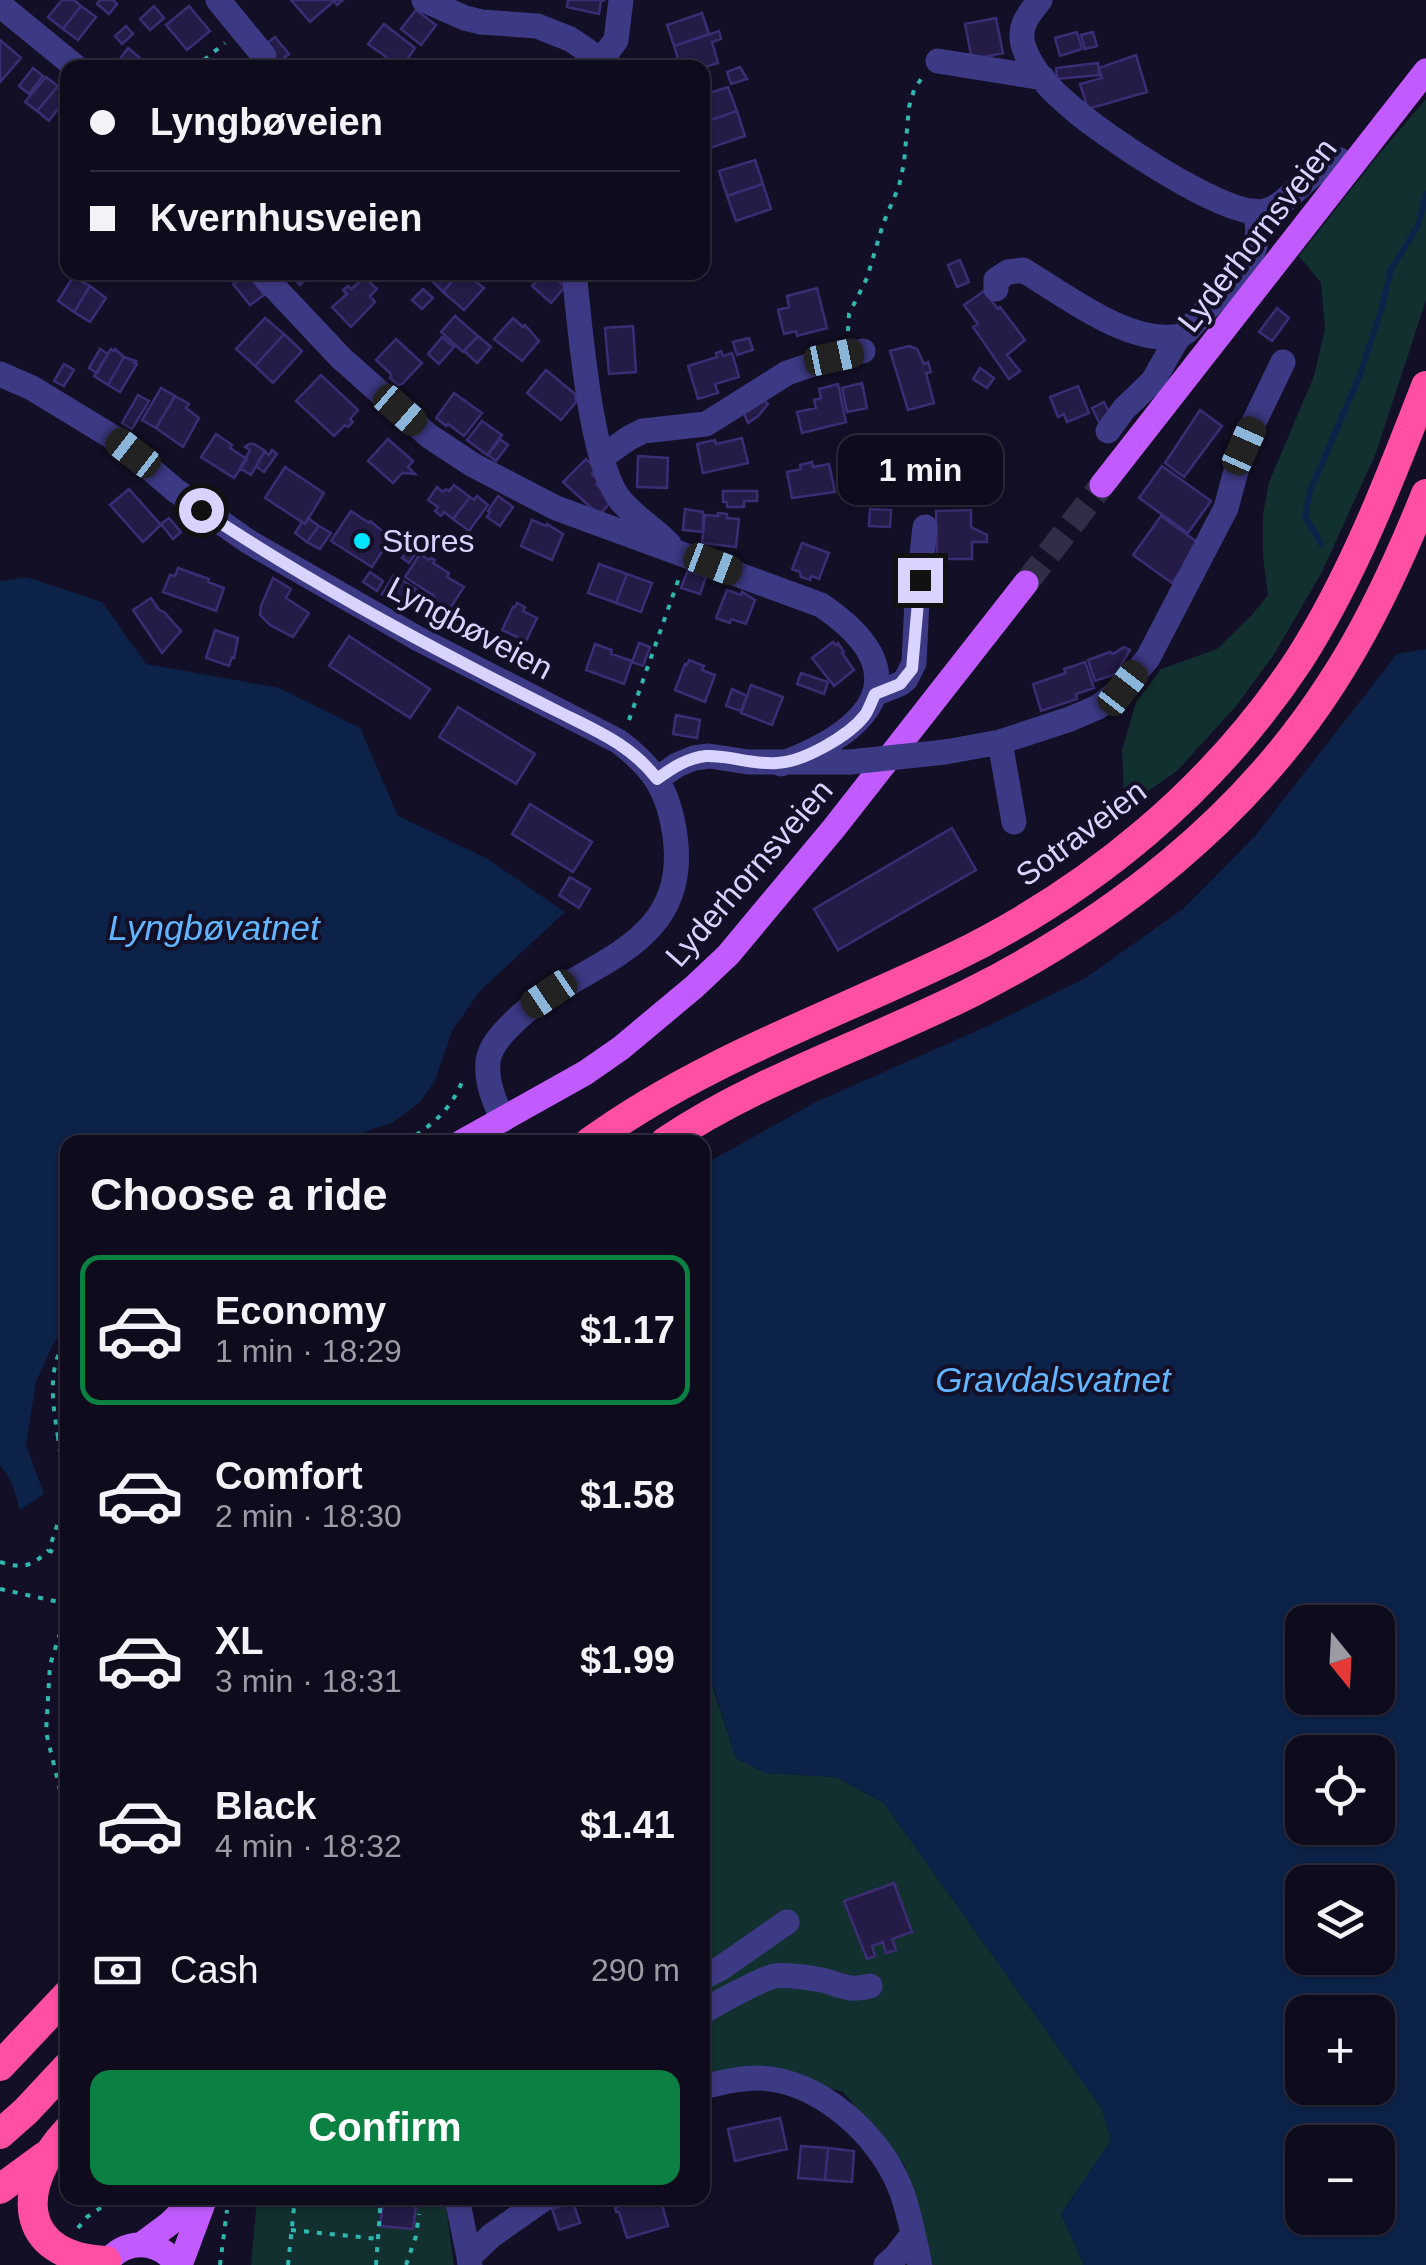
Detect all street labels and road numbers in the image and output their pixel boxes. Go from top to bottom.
street label: Lyderhornsveien [1170,131,1344,339]
street label: Lyngbøveien [381,569,559,687]
street label: Lyderhornsveien [658,772,840,974]
street label: Sotraveien [1009,773,1153,893]

